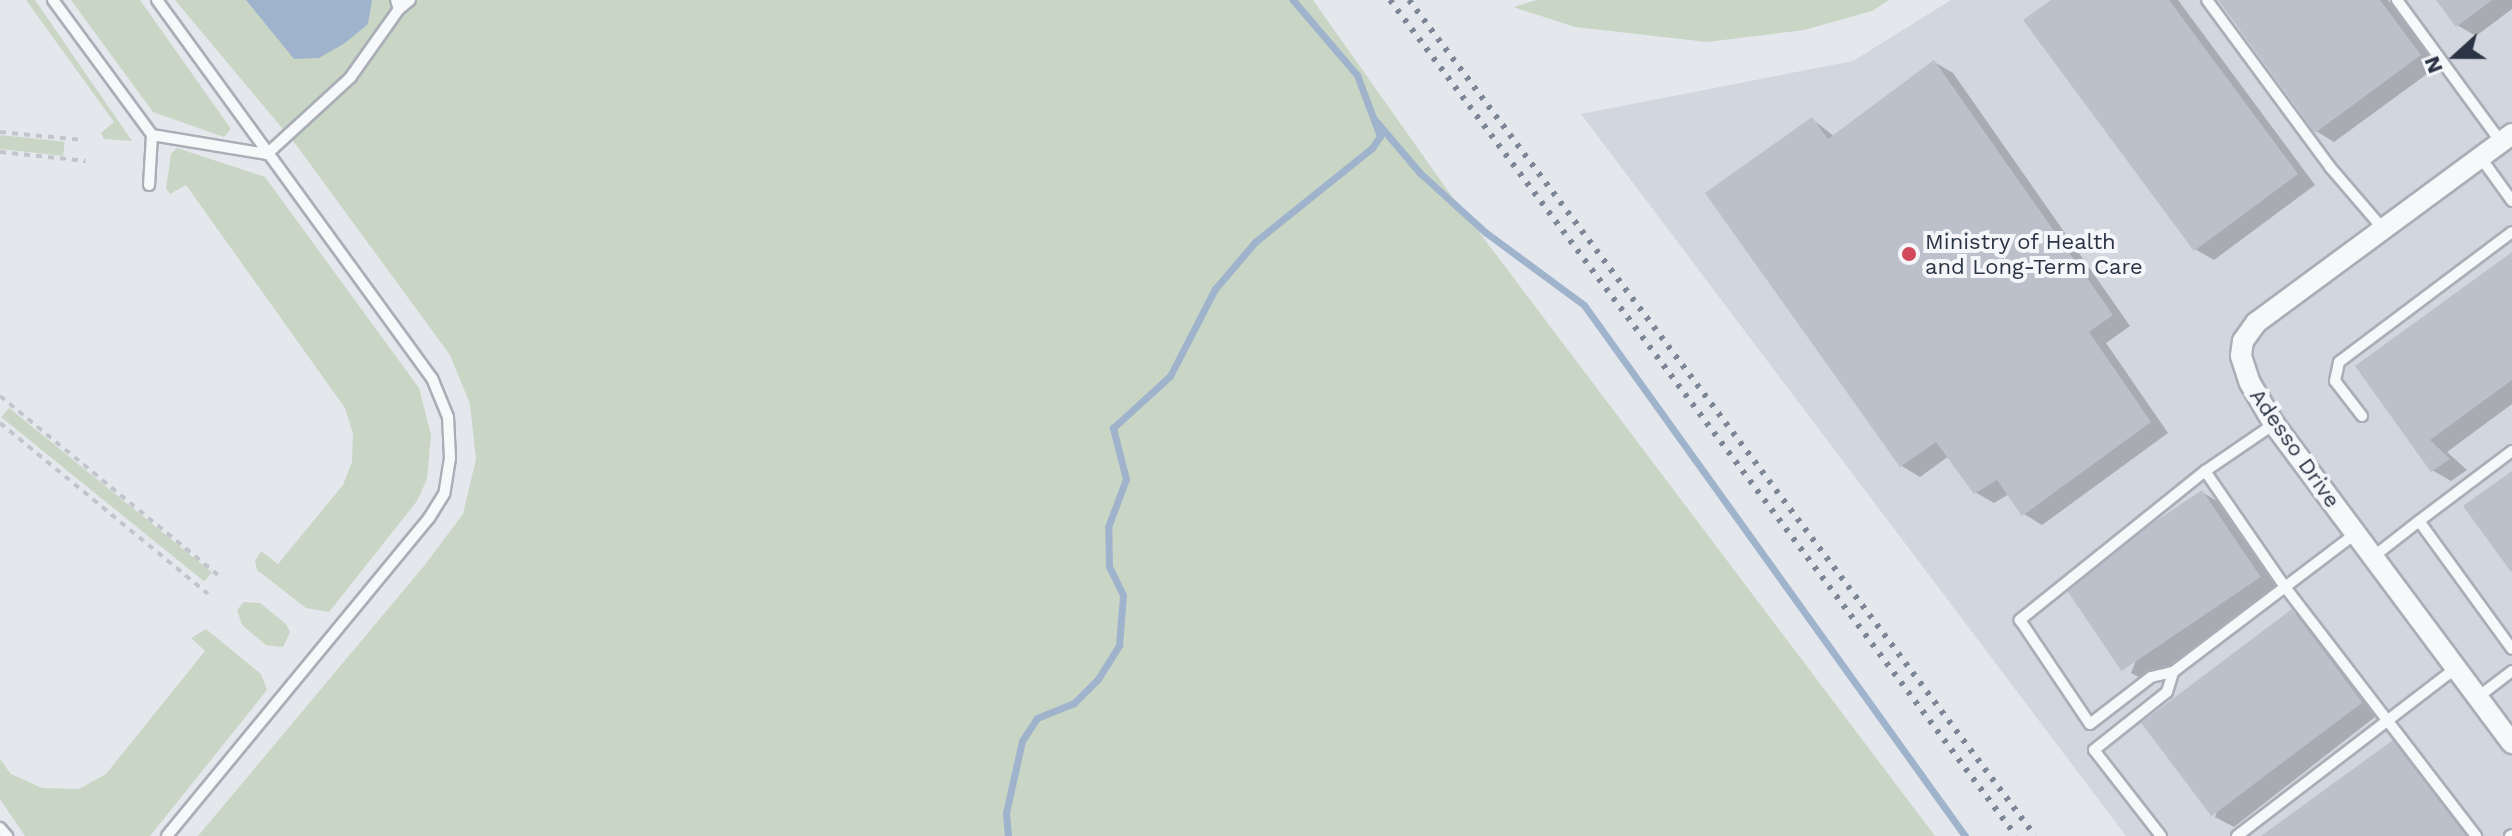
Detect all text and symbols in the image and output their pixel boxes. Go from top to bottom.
north arrow [2416,16,2496,96]
text: N [2419,53,2448,77]
place label: Ministry of Health and Long-Term Care [1925,228,2143,280]
marker: Ministry of Health and Long-Term Care [1900,245,1918,263]
street label: Adesso Drive [2244,383,2346,513]

